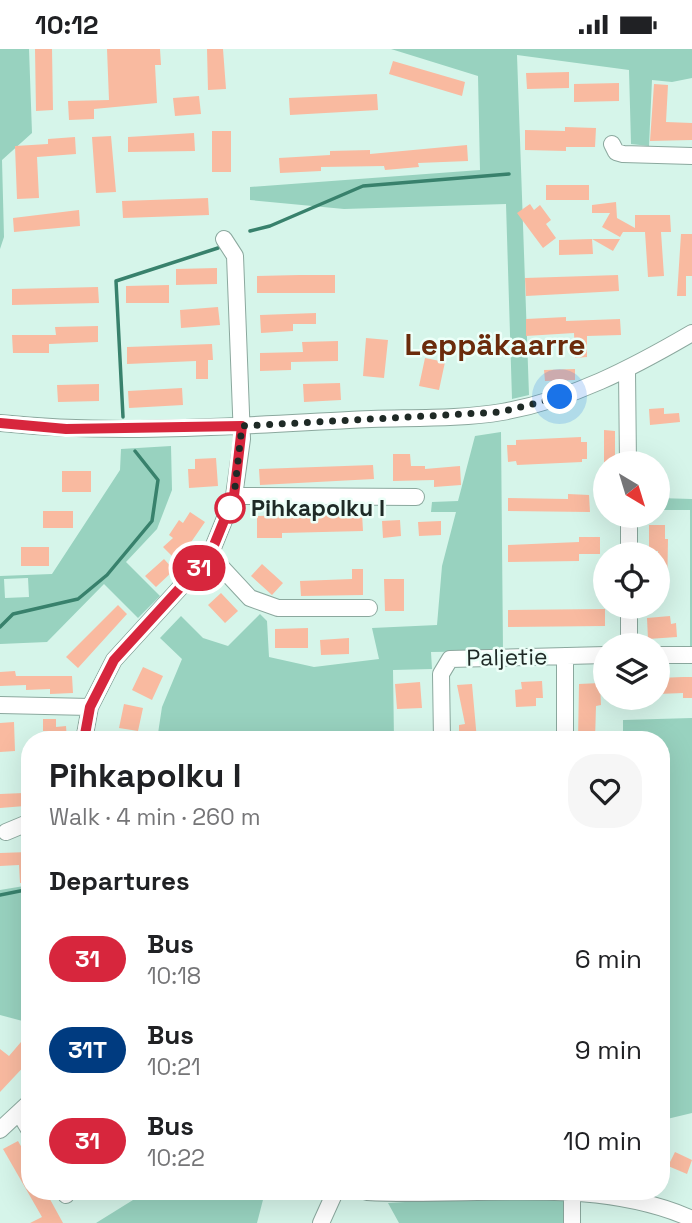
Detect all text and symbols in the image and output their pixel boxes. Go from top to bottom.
text: 10:12 [35,8,99,42]
district label: Leppäkaarre [404,325,586,364]
your location [542,379,577,414]
north arrow [593,451,670,529]
map controls [593,451,670,710]
marker: Pihkapolku I [215,493,245,523]
place label: Pihkapolku I [251,493,385,523]
button: locate [593,542,670,619]
line badge: 31 [168,545,230,591]
text: 31 [186,552,212,583]
button: layers [593,633,670,710]
street label: Paljetie [466,641,548,673]
button: heart [568,754,642,828]
text: Pihkapolku I [49,755,241,797]
text: Walk · 4 min · 260 m [49,802,261,832]
text: Departures [49,864,190,898]
text: Bus [147,927,194,961]
text: 6 min [575,942,642,976]
text: 31 [75,943,100,974]
text: 10:18 [147,961,201,991]
text: Bus [147,1018,194,1052]
text: 9 min [575,1033,642,1067]
text: 31T [68,1034,107,1065]
text: 10:21 [147,1052,201,1082]
text: Bus [147,1109,194,1143]
text: 10 min [563,1124,642,1158]
text: 31 [75,1125,100,1156]
text: 10:22 [147,1143,205,1173]

